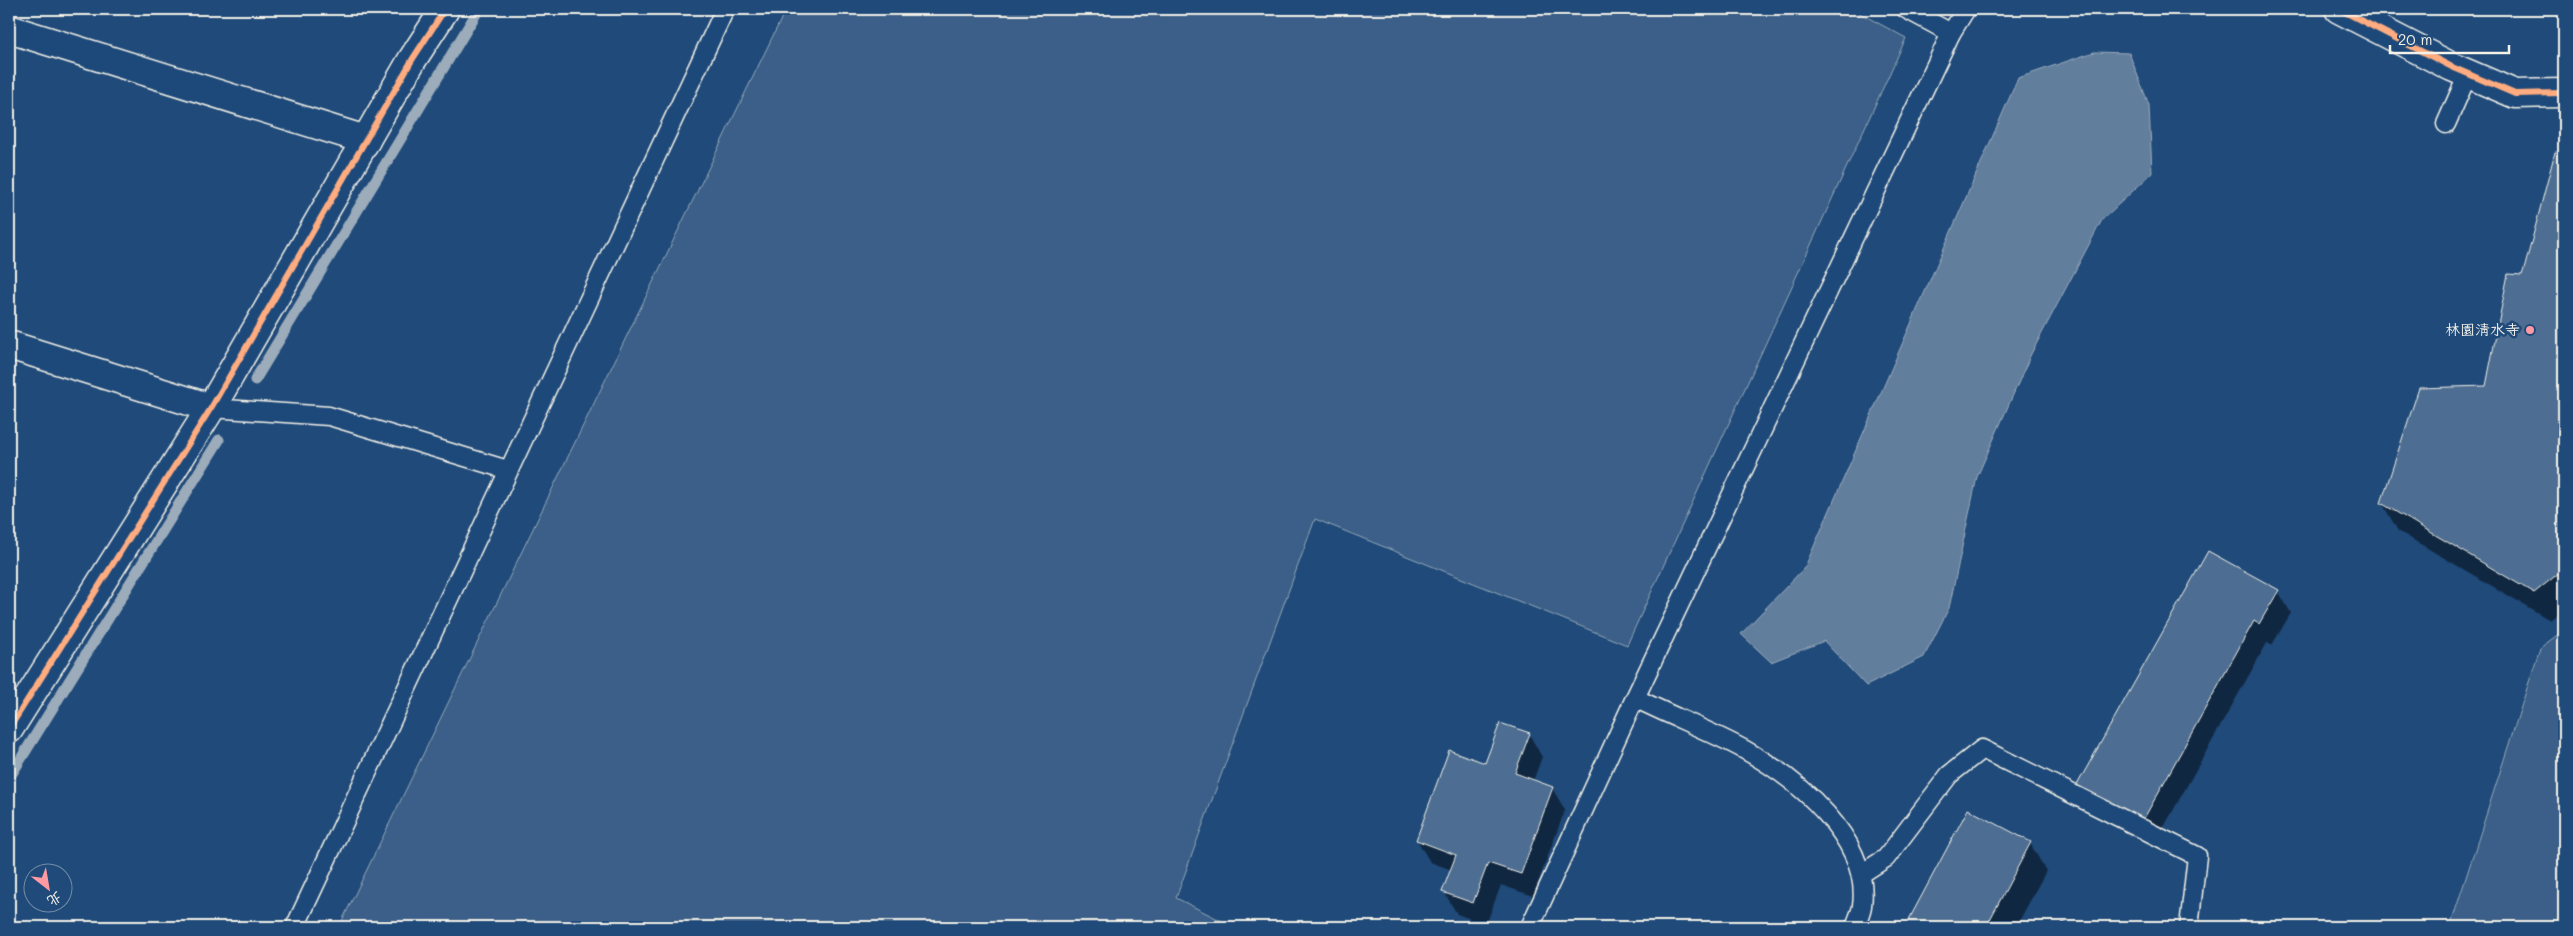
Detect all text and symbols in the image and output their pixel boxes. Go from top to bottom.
scale bar [2390,22,2509,54]
text: 20 m [2398,29,2432,49]
place label: 林園清水寺 [2445,319,2520,339]
marker: 林園清水寺 [2524,324,2536,336]
north arrow [22,864,72,914]
text: 北 [44,888,66,911]

